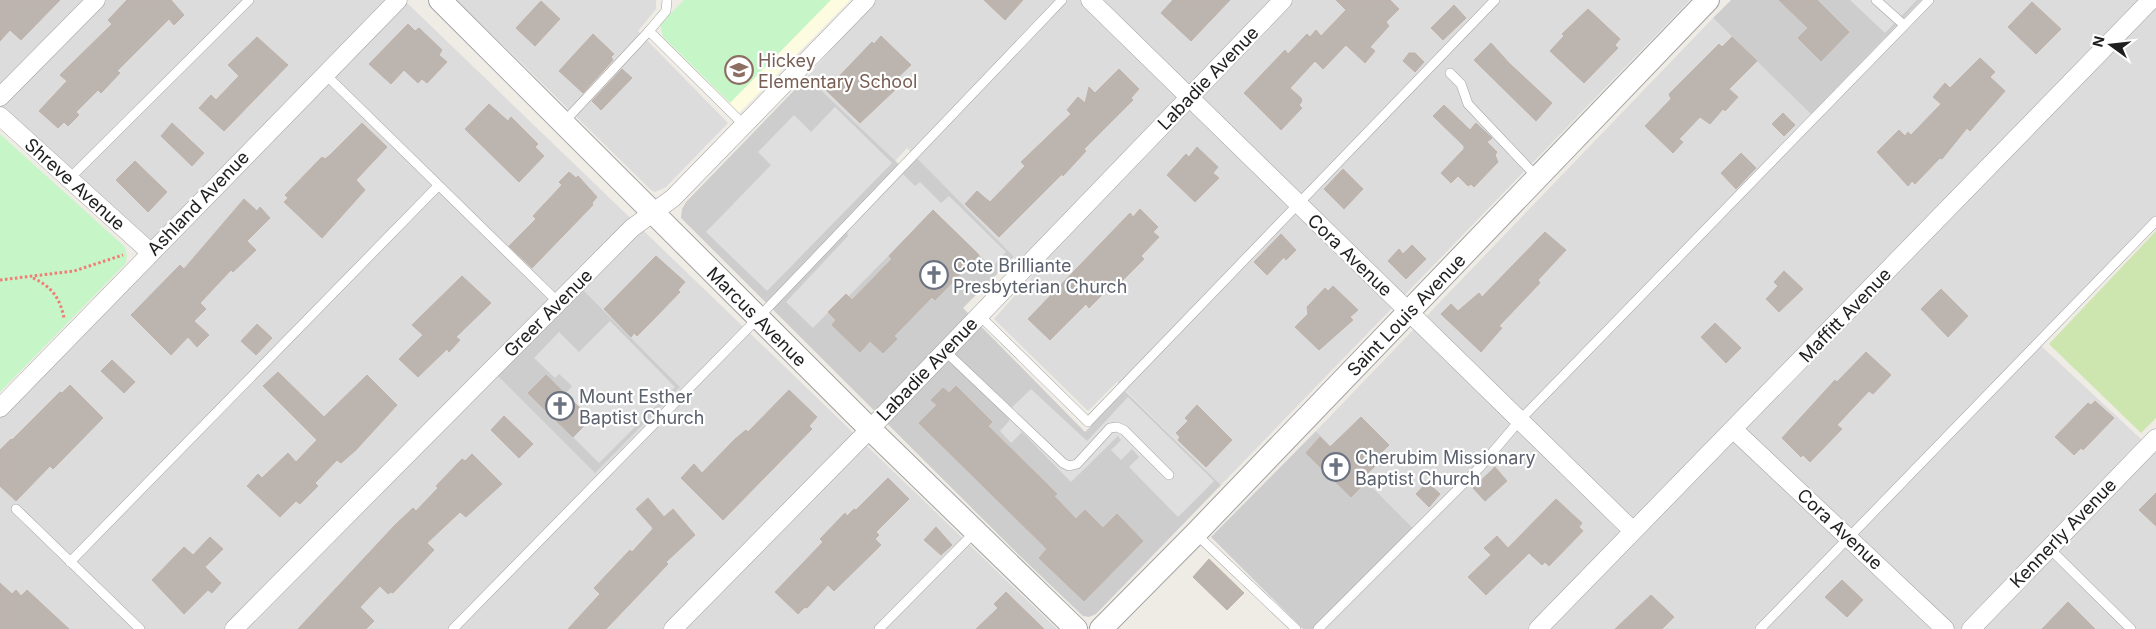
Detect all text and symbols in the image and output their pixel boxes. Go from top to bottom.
north arrow [2086,20,2136,70]
street label: Labadie Avenue [1153,22,1263,134]
text: N [2088,34,2108,49]
place label: Hickey Elementary School [758,50,917,92]
school or university icon: Hickey Elementary School [724,55,754,85]
street label: Shreve Avenue [21,134,129,234]
street label: Ashland Avenue [143,146,253,260]
street label: Cora Avenue [1303,210,1397,300]
street label: Saint Louis Avenue [1342,249,1469,380]
place label: Cote Brilliante Presbyterian Church [953,255,1127,297]
church icon: Cote Brilliante Presbyterian Church [919,260,949,290]
street label: Marcus Avenue [703,262,811,370]
street label: Maffitt Avenue [1795,263,1895,367]
street label: Greer Avenue [500,265,596,361]
street label: Labadie Avenue [872,313,982,425]
place label: Mount Esther Baptist Church [579,386,704,428]
church icon: Mount Esther Baptist Church [545,391,575,421]
place label: Cherubim Missionary Baptist Church [1355,447,1536,489]
church icon: Cherubim Missionary Baptist Church [1321,452,1351,482]
street label: Kennerly Avenue [2006,474,2120,592]
street label: Cora Avenue [1793,484,1887,574]

